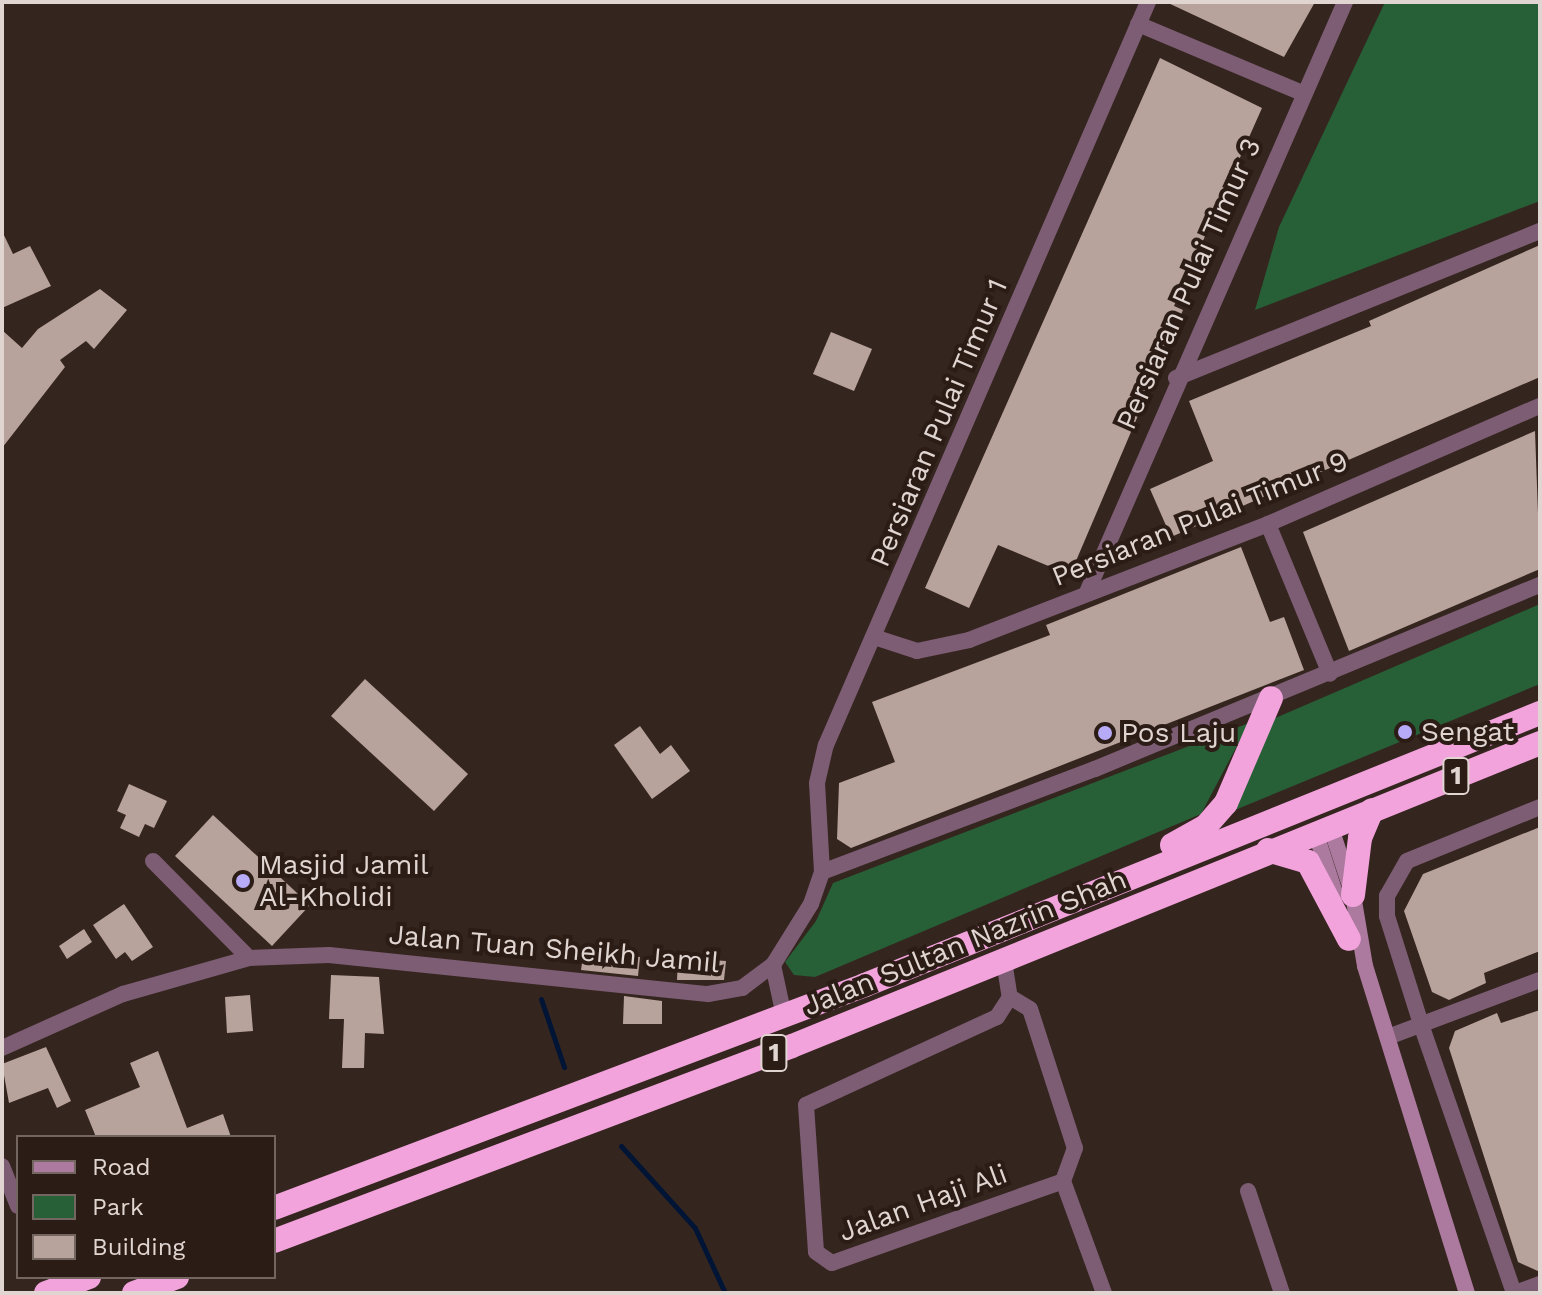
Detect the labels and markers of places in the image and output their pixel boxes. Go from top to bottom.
place label: Sengat [1421,715,1514,749]
place label: Pos Laju [1121,716,1236,750]
marker: Sengat [1396,723,1414,741]
marker: Pos Laju [1096,724,1114,742]
place label: Masjid Jamil Al-Kholidi [259,848,429,914]
marker: Masjid Jamil Al-Kholidi [234,872,252,890]

